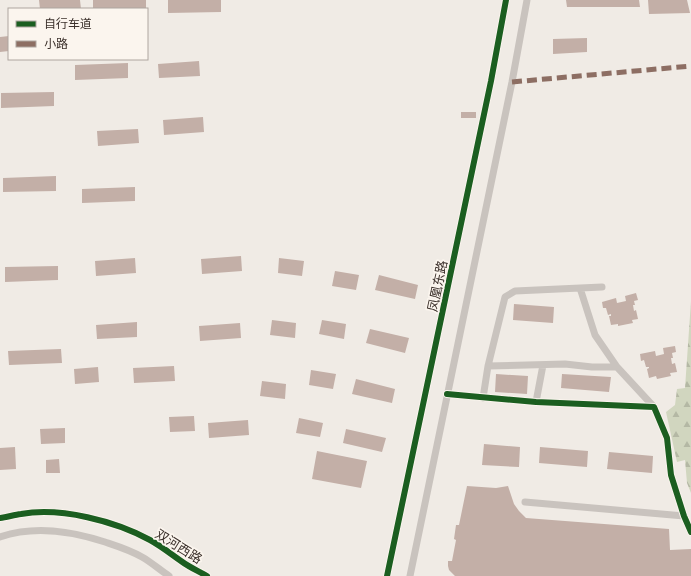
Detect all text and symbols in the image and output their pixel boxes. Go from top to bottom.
legend [8,8,148,60]
text: 自行车道 [44,16,92,31]
text: 小路 [44,36,68,51]
street label: 凤凰东路 [424,259,450,313]
street label: 双河西路 [153,525,205,567]

